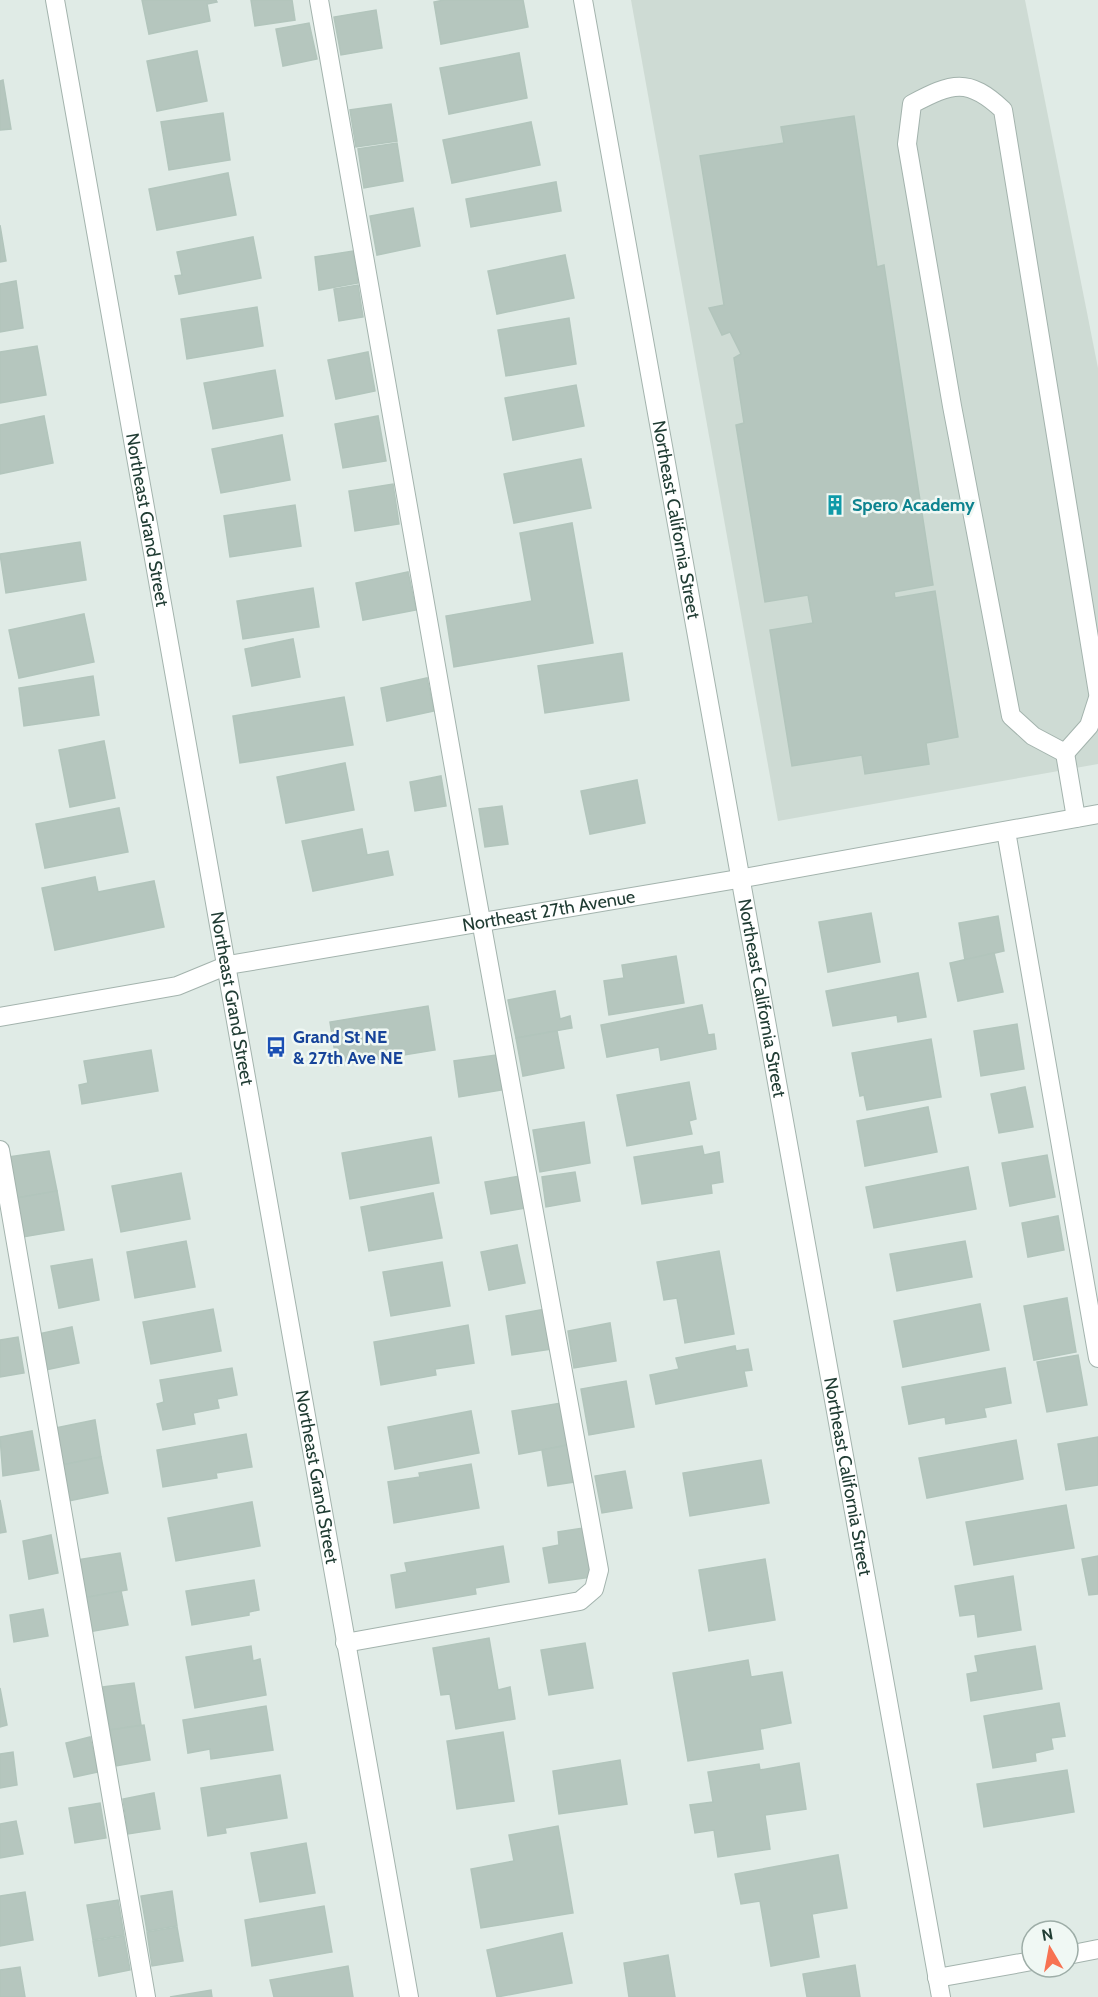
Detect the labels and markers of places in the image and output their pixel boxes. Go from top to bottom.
building icon: Spero Academy [823,493,847,517]
place label: Spero Academy [852,494,975,516]
place label: Grand St NE & 27th Ave NE [293,1026,403,1069]
bus stop icon: Grand St NE & 27th Ave NE [264,1035,288,1059]

